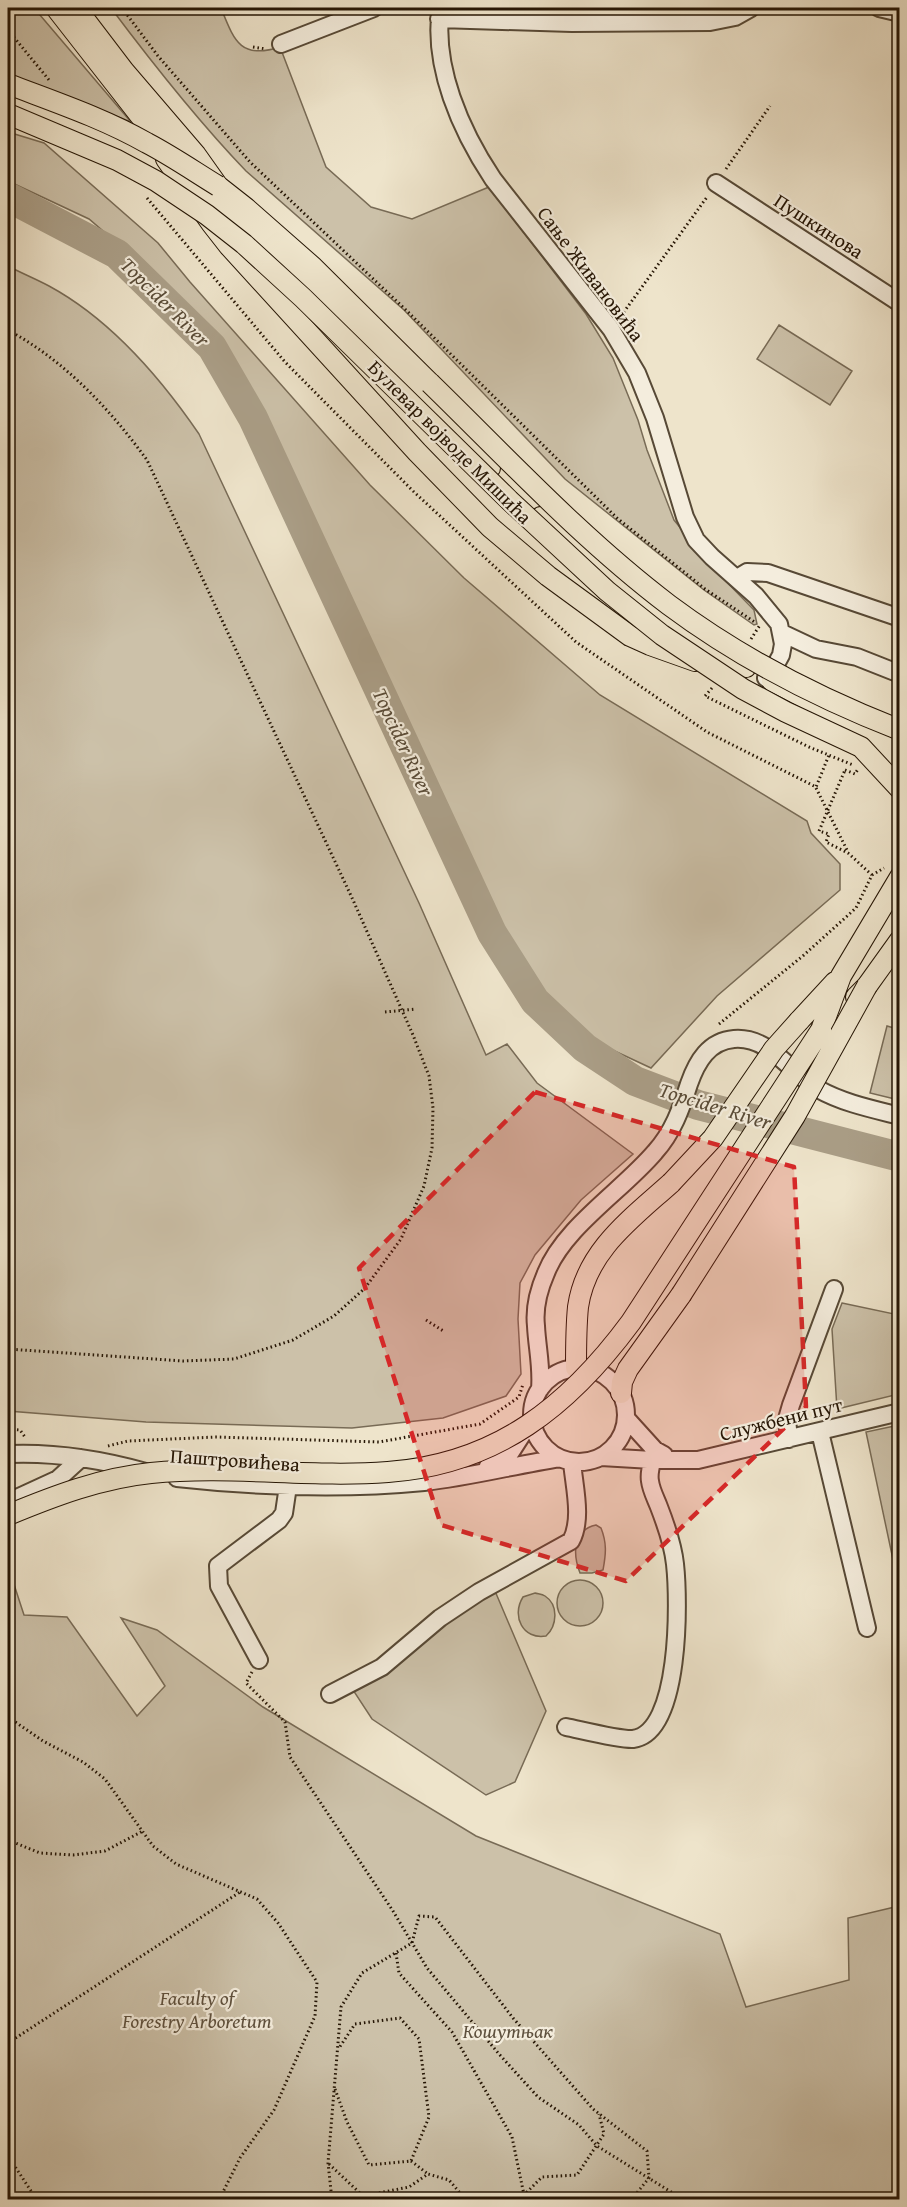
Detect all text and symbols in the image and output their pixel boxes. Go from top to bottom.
street label: Пушкинова [769,186,870,266]
street label: Сање Живановића [531,200,652,348]
water label: Topcider River [113,250,218,355]
street label: Булевар војводе Мишића [362,353,539,531]
water label: Topcider River [365,683,443,802]
water label: Topcider River [655,1074,776,1138]
street label: Службени пут [717,1389,846,1448]
street label: Паштровићева [169,1441,301,1479]
park label: Faculty of Forestry Arboretum [121,1983,272,2035]
park label: Кошутњак [463,2016,553,2045]

